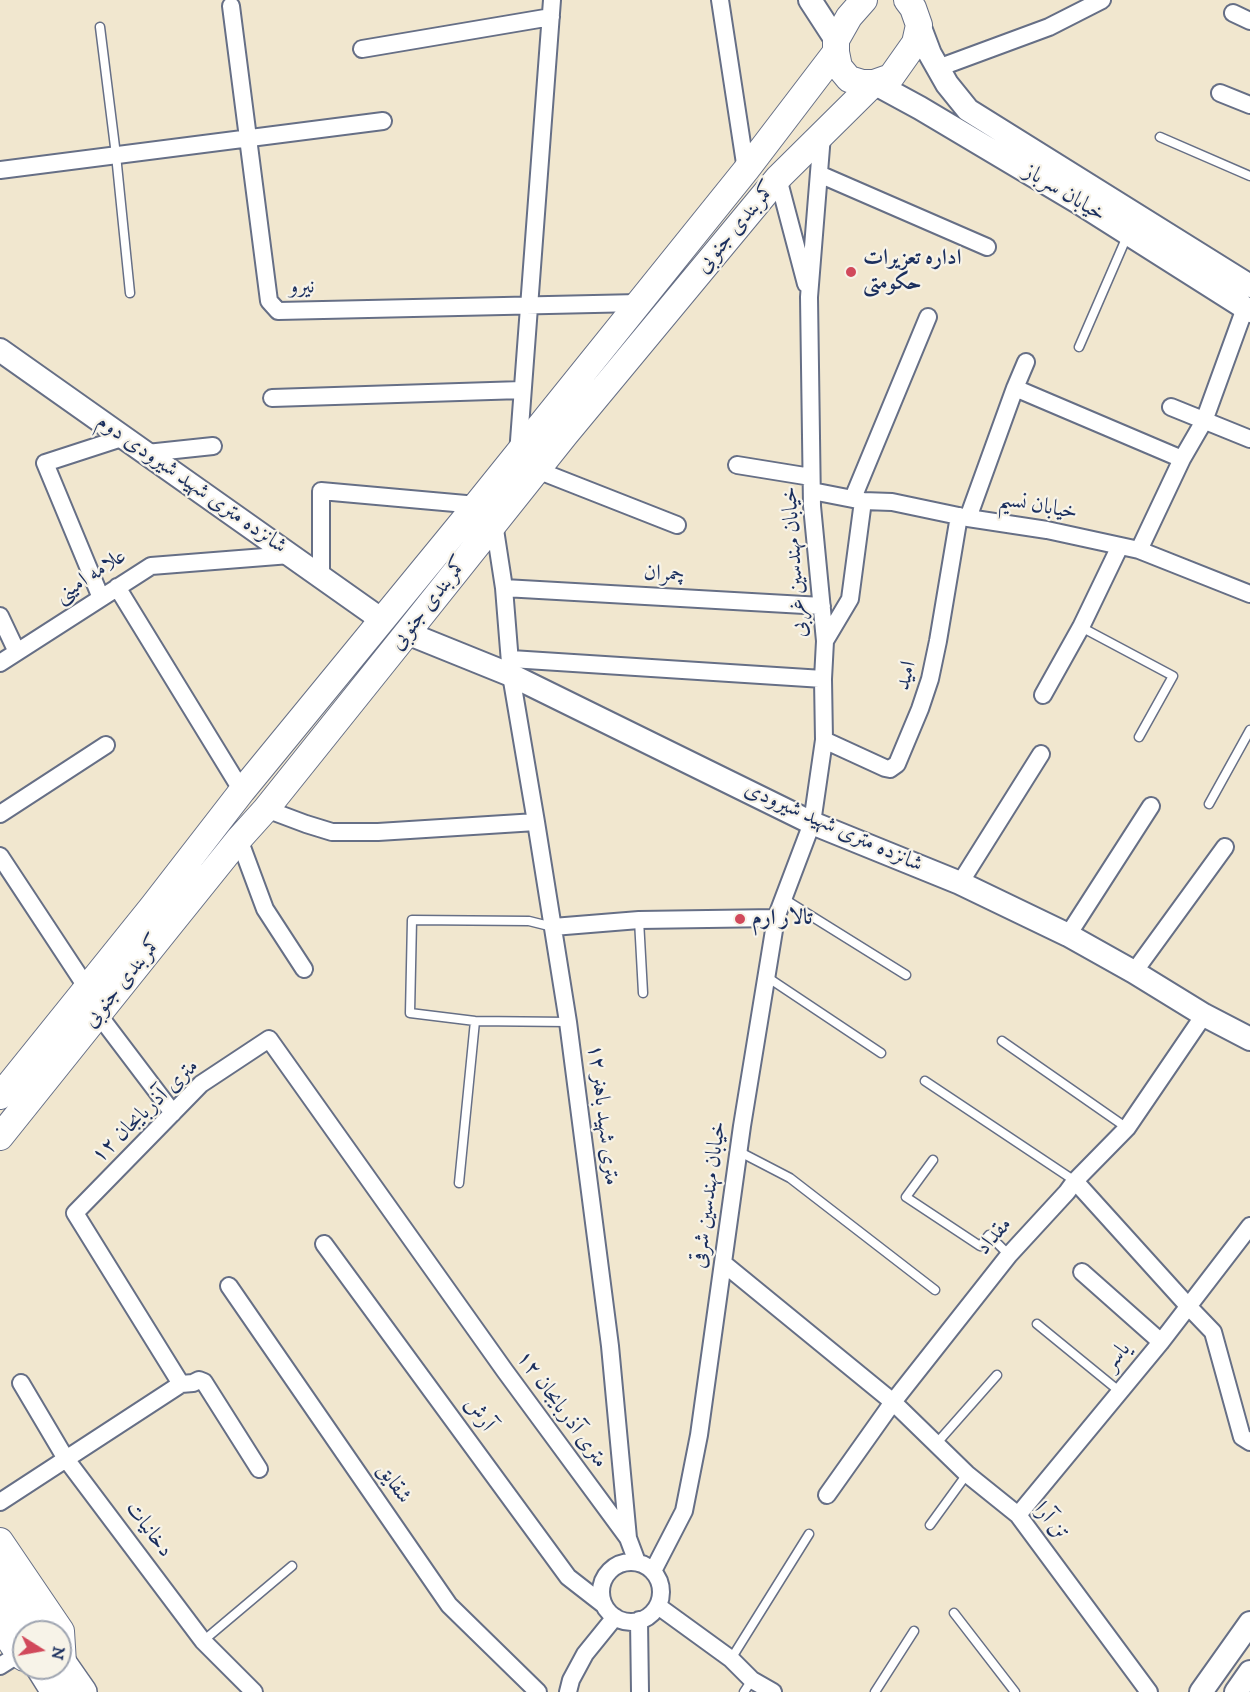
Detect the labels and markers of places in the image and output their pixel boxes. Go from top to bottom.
place label: اداره تعزیرات حکومتی [863,246,961,298]
marker: اداره تعزیرات حکومتی [844,265,858,279]
place label: تالار ارم [752,906,812,932]
marker: تالار ارم [733,912,747,926]

